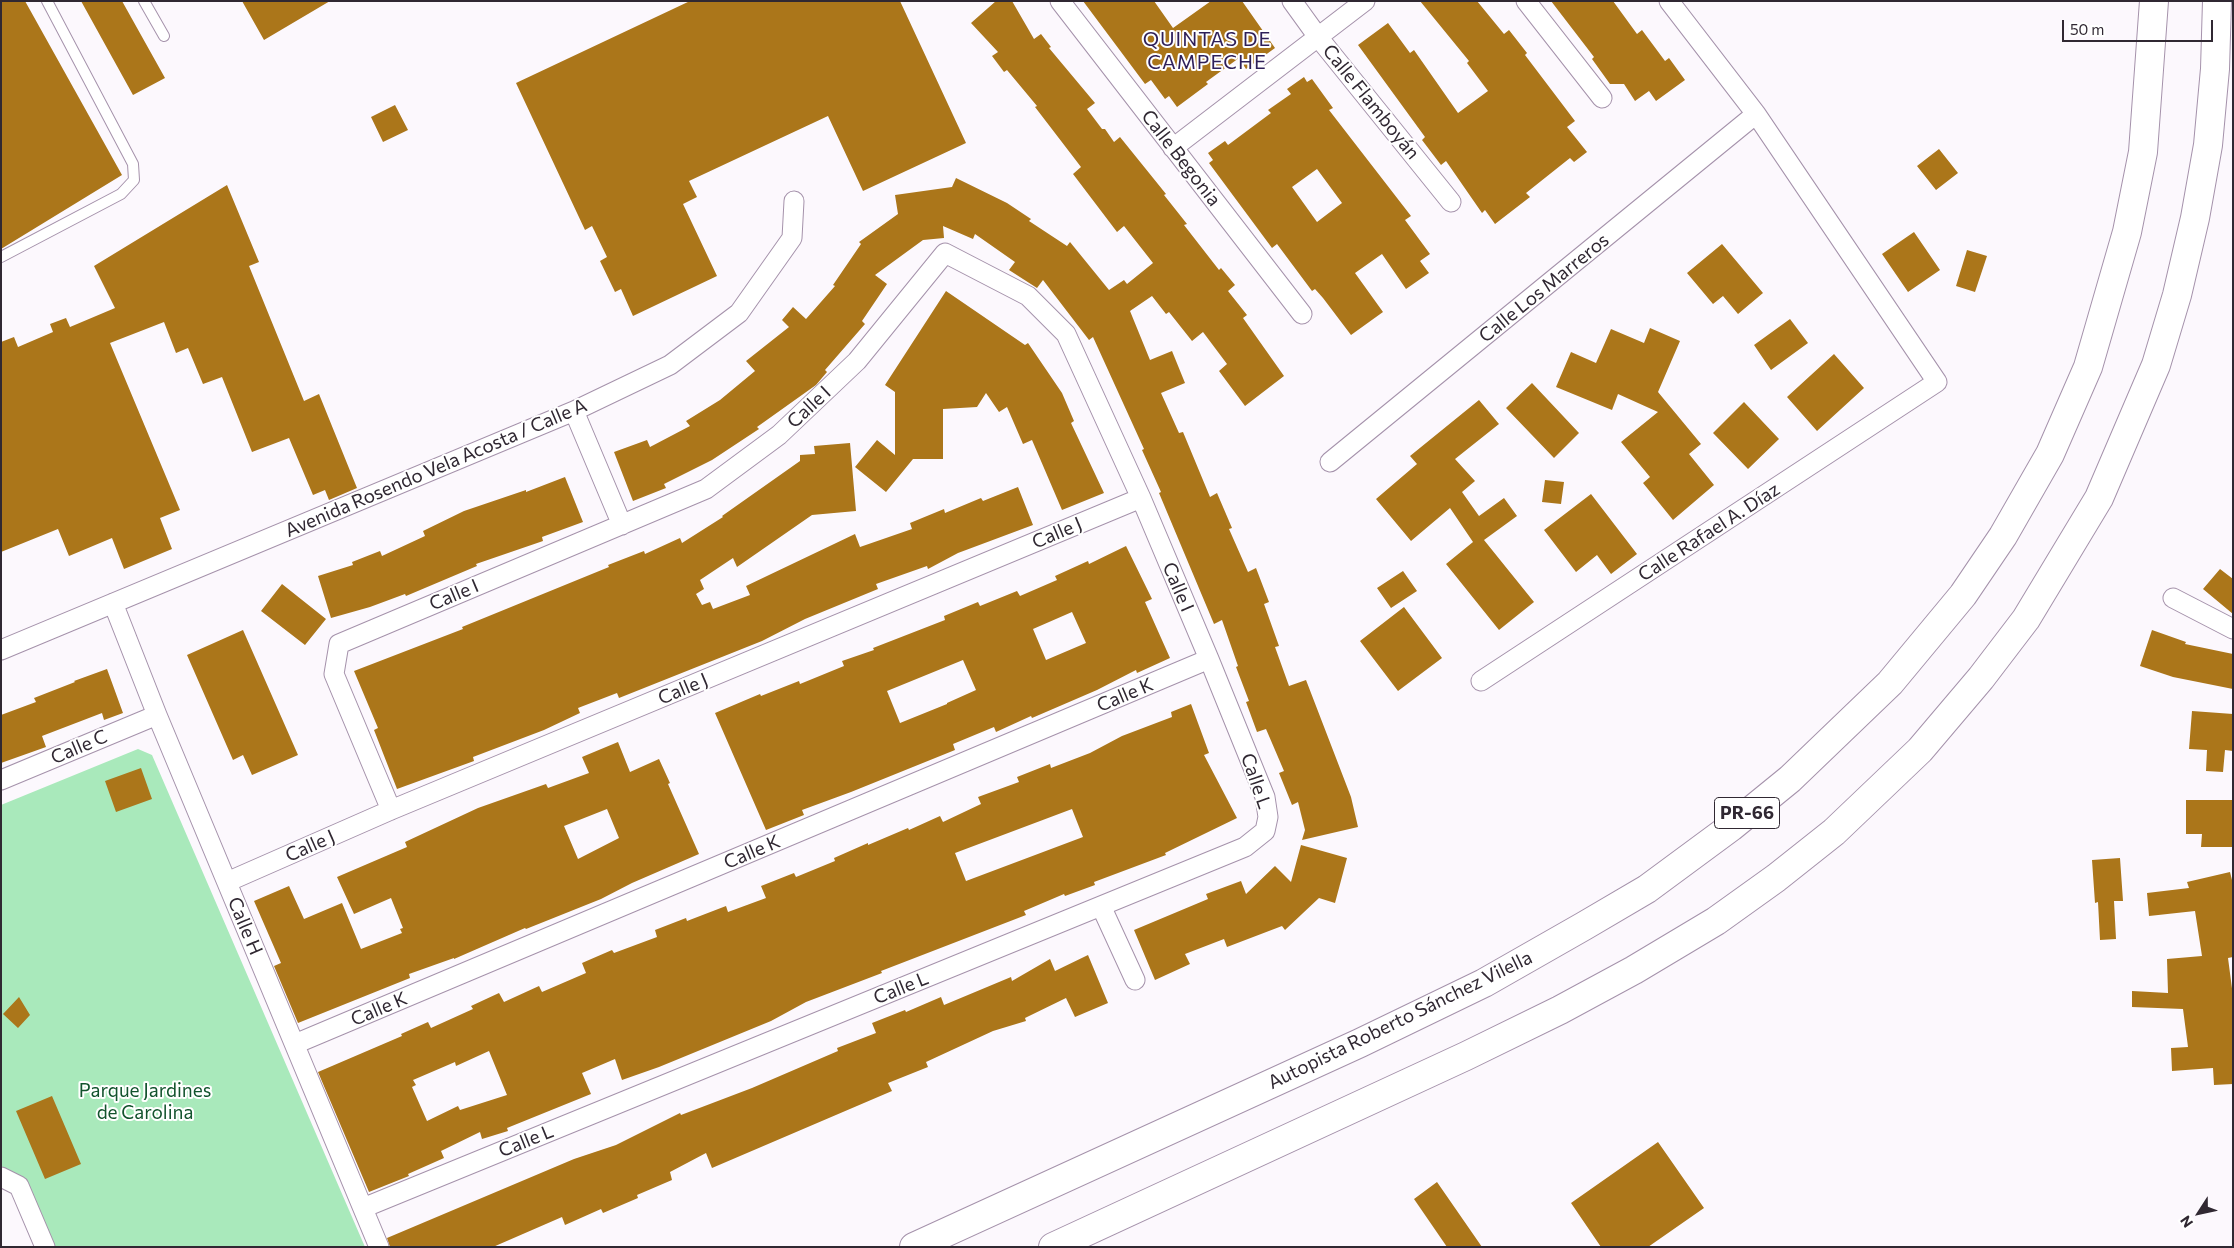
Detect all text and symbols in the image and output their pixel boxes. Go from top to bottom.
scale bar [2064,10,2215,42]
text: 50 m [2070,20,2104,38]
district label: QUINTAS DE CAMPECHE [1141,27,1273,74]
street label: Calle Flamboyán [1318,40,1424,164]
street label: Calle Begonia [1136,105,1226,211]
street label: Calle Los Marreros [1474,229,1614,347]
street label: Calle I [782,381,836,433]
street label: Avenida Rosendo Vela Acosta / Calle A [282,394,590,542]
street label: Calle Rafael A. Díaz [1634,478,1784,586]
street label: Calle J [1029,512,1085,554]
street label: Calle I [1157,559,1199,615]
street label: Calle I [426,574,482,616]
street label: Calle J [655,668,711,710]
street label: Calle K [1093,673,1157,717]
street label: Calle C [47,725,111,769]
street label: Calle L [1236,750,1276,812]
road number: PR-66 [1714,798,1780,828]
street label: Calle J [282,825,338,867]
street label: Calle K [720,830,784,874]
street label: Calle H [223,894,267,958]
street label: Autopista Roberto Sánchez Vilella [1264,946,1536,1094]
street label: Calle L [870,967,932,1009]
street label: Calle K [347,987,411,1031]
park label: Parque Jardines de Carolina [79,1080,211,1124]
street label: Calle L [495,1120,557,1162]
north arrow [2174,1188,2224,1238]
text: N [2176,1213,2196,1231]

